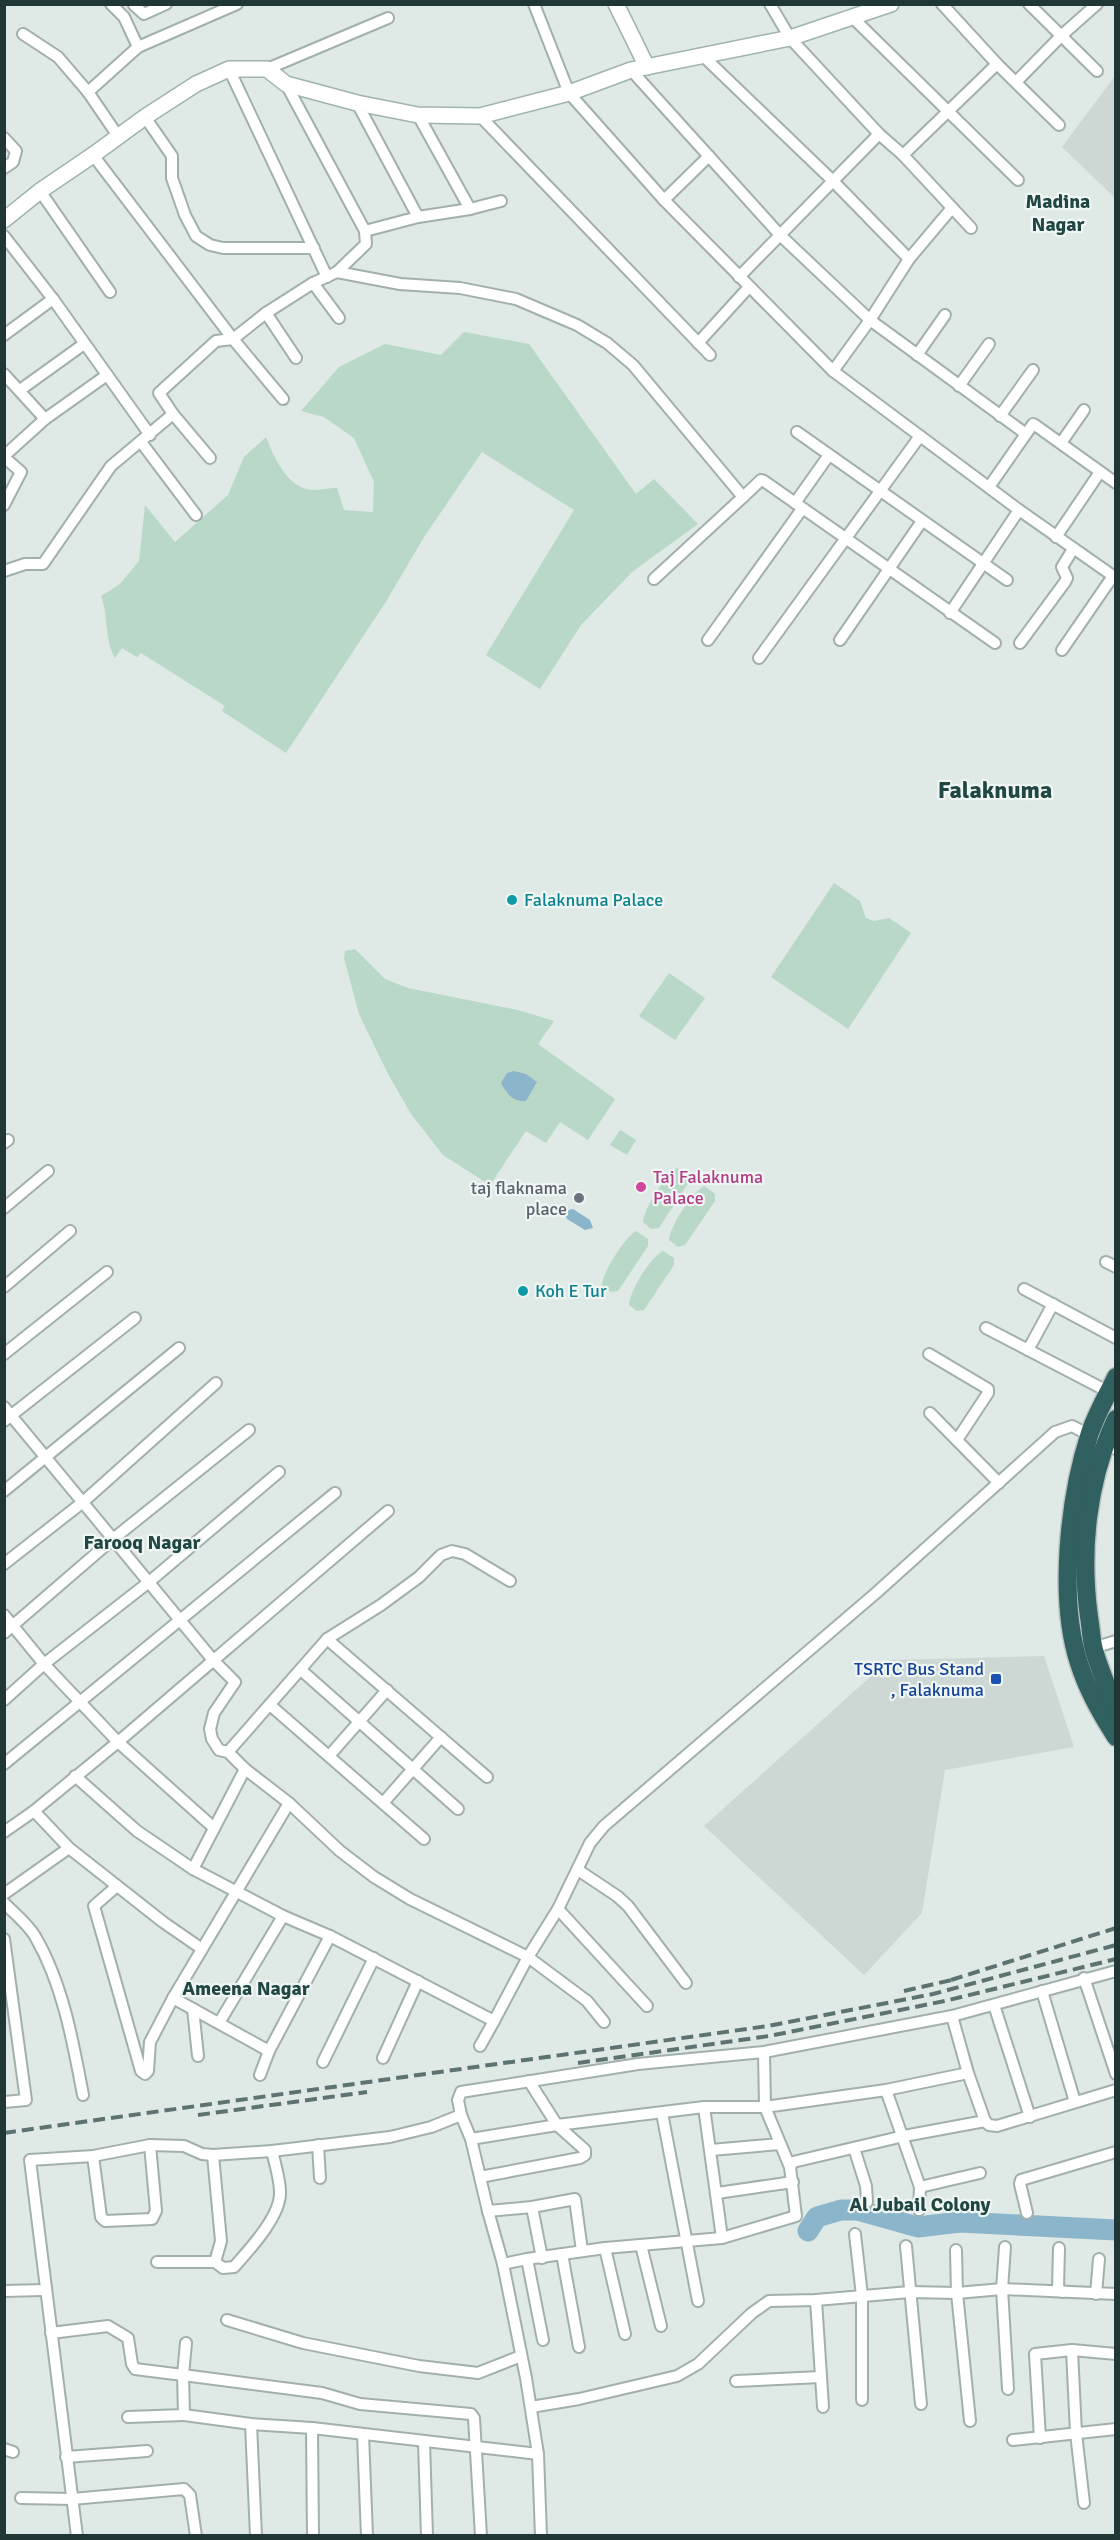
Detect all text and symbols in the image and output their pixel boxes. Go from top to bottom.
district label: Madina Nagar [1026,189,1090,237]
district label: Falaknuma [938,775,1052,805]
place label: Falaknuma Palace [524,889,663,911]
marker: Falaknuma Palace [505,893,519,907]
place label: Taj Falaknuma Palace [653,1166,763,1209]
place label: taj flaknama place [471,1177,567,1220]
marker: Taj Falaknuma Palace [634,1180,648,1194]
marker: taj flaknama place [572,1191,586,1205]
place label: Koh E Tur [535,1280,607,1302]
marker: Koh E Tur [516,1284,530,1298]
district label: Farooq Nagar [84,1530,201,1555]
place label: TSRTC Bus Stand , Falaknuma [854,1658,984,1701]
marker: TSRTC Bus Stand , Falaknuma [989,1672,1003,1686]
district label: Ameena Nagar [182,1976,310,2001]
district label: Al Jubail Colony [850,2192,991,2217]

